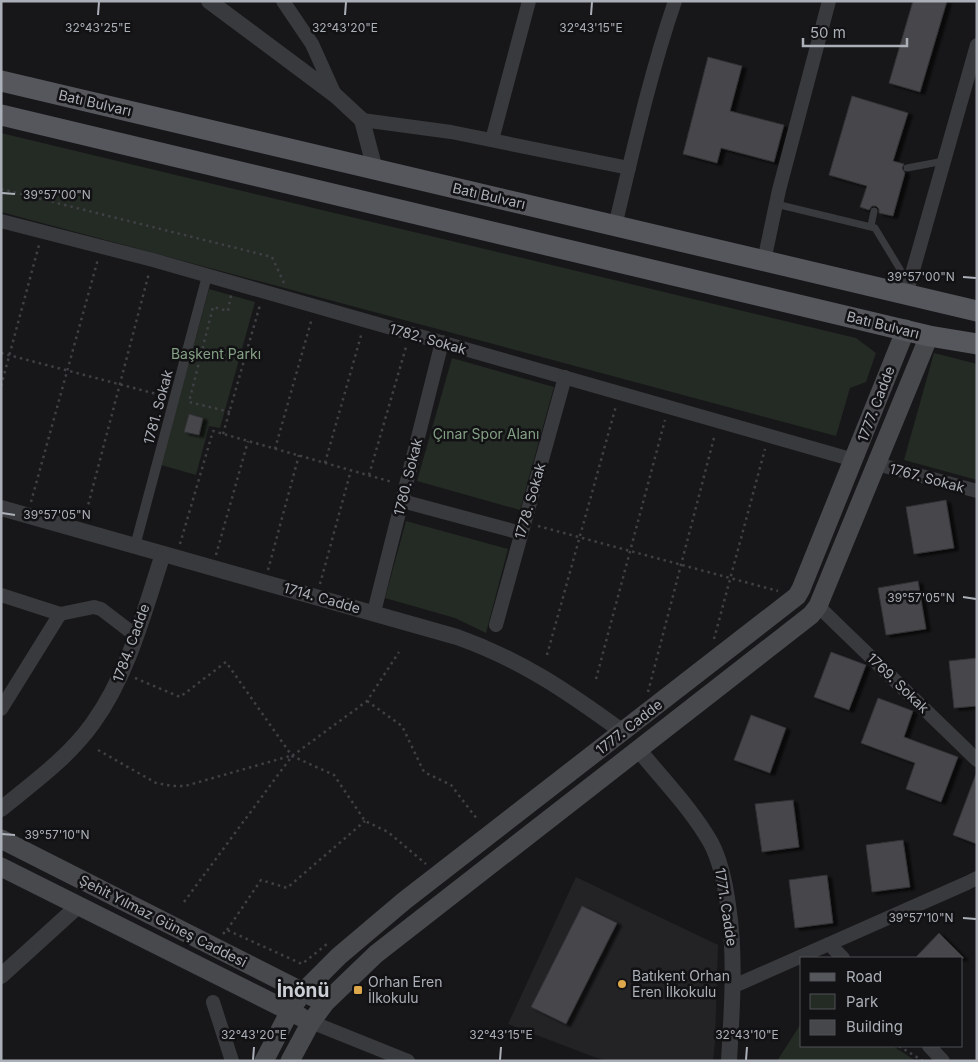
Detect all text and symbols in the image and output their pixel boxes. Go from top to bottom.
scale bar [803,15,907,47]
text: 32°43'25"E [65,20,131,35]
text: 32°43'20"E [312,20,378,35]
text: 32°43'15"E [559,20,623,35]
text: 50 m [810,23,846,42]
street label: Batı Bulvarı [57,86,133,119]
street label: Batı Bulvarı [451,179,527,212]
text: 39°57'00"N [23,187,91,202]
text: 39°57'00"N [887,269,955,284]
street label: Batı Bulvarı [845,307,921,342]
street label: 1782. Sokak [388,319,469,358]
park label: Başkent Parkı [171,345,261,362]
street label: 1777. Cadde [853,364,898,444]
street label: 1781. Sokak [139,367,176,446]
park label: Çınar Spor Alanı [433,425,539,442]
street label: 1780. Sokak [390,436,425,517]
street label: 1767. Sokak [888,459,967,496]
street label: 1778. Sokak [511,460,549,541]
text: 39°57'05"N [23,507,91,522]
street label: 1714. Cadde [282,578,363,617]
text: 39°57'05"N [887,590,955,605]
street label: 1784. Cadde [109,601,153,684]
street label: 1769. Sokak [864,649,933,716]
street label: 1777. Cadde [592,695,665,758]
text: 39°57'10"N [24,827,90,842]
street label: 1771. Cadde [712,867,741,947]
street label: Şehit Yılmaz Güneş Caddesi [77,871,250,970]
text: 39°57'10"N [888,910,954,925]
legend [800,957,963,1047]
place label: Batıkent Orhan Eren İlkokulu [632,967,730,1000]
text: Road [846,967,882,986]
place label: Orhan Eren İlkokulu [368,973,442,1006]
marker: Batıkent Orhan Eren İlkokulu [616,978,628,990]
district label: İnönü [277,979,329,1002]
marker: Orhan Eren İlkokulu [352,984,364,996]
text: Park [846,992,879,1011]
text: Building [846,1017,903,1036]
text: 32°43'20"E [221,1027,287,1042]
text: 32°43'15"E [469,1027,533,1042]
text: 32°43'10"E [715,1027,779,1042]

